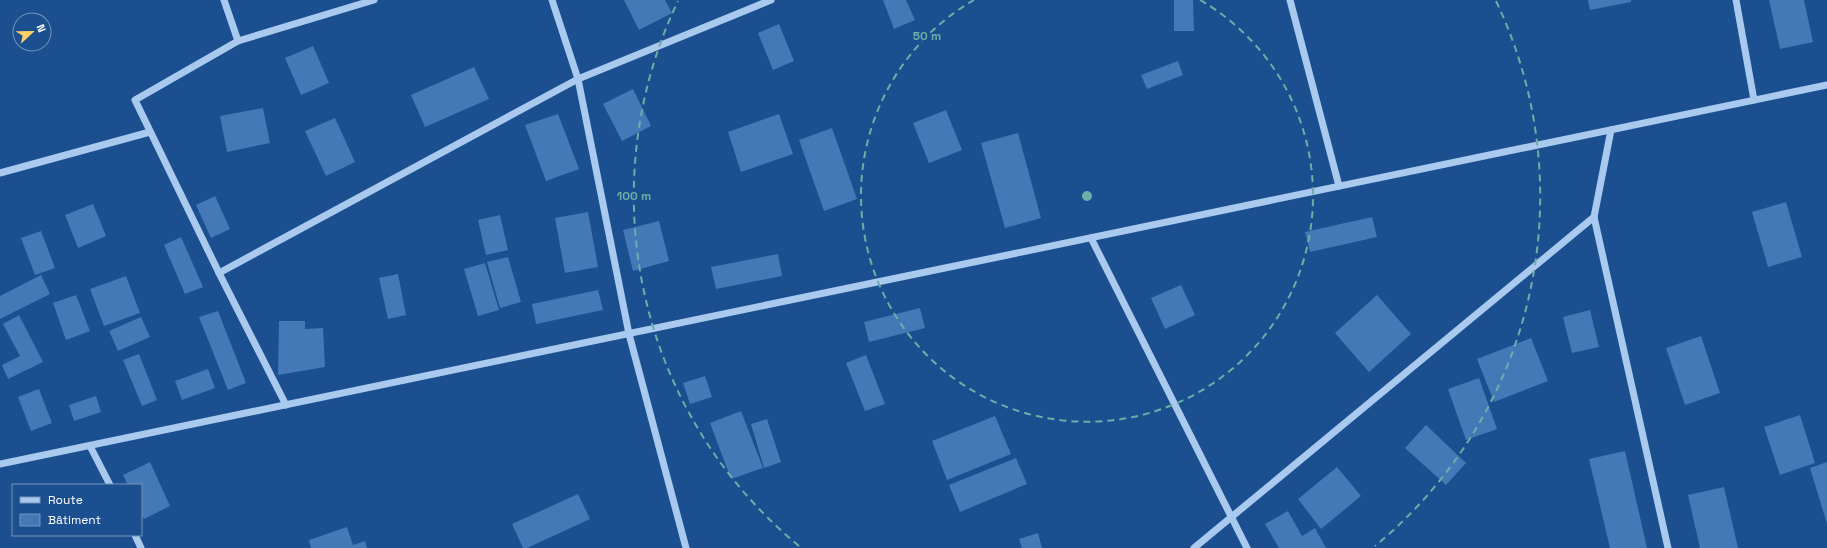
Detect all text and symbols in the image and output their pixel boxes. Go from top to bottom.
north arrow [12,12,52,52]
text: N [33,22,49,34]
text: 50 m [913,28,941,44]
text: 100 m [617,188,651,204]
centre of rings [1080,189,1094,203]
legend [12,484,142,536]
text: Route [48,492,83,508]
text: Bâtiment [48,512,101,528]

